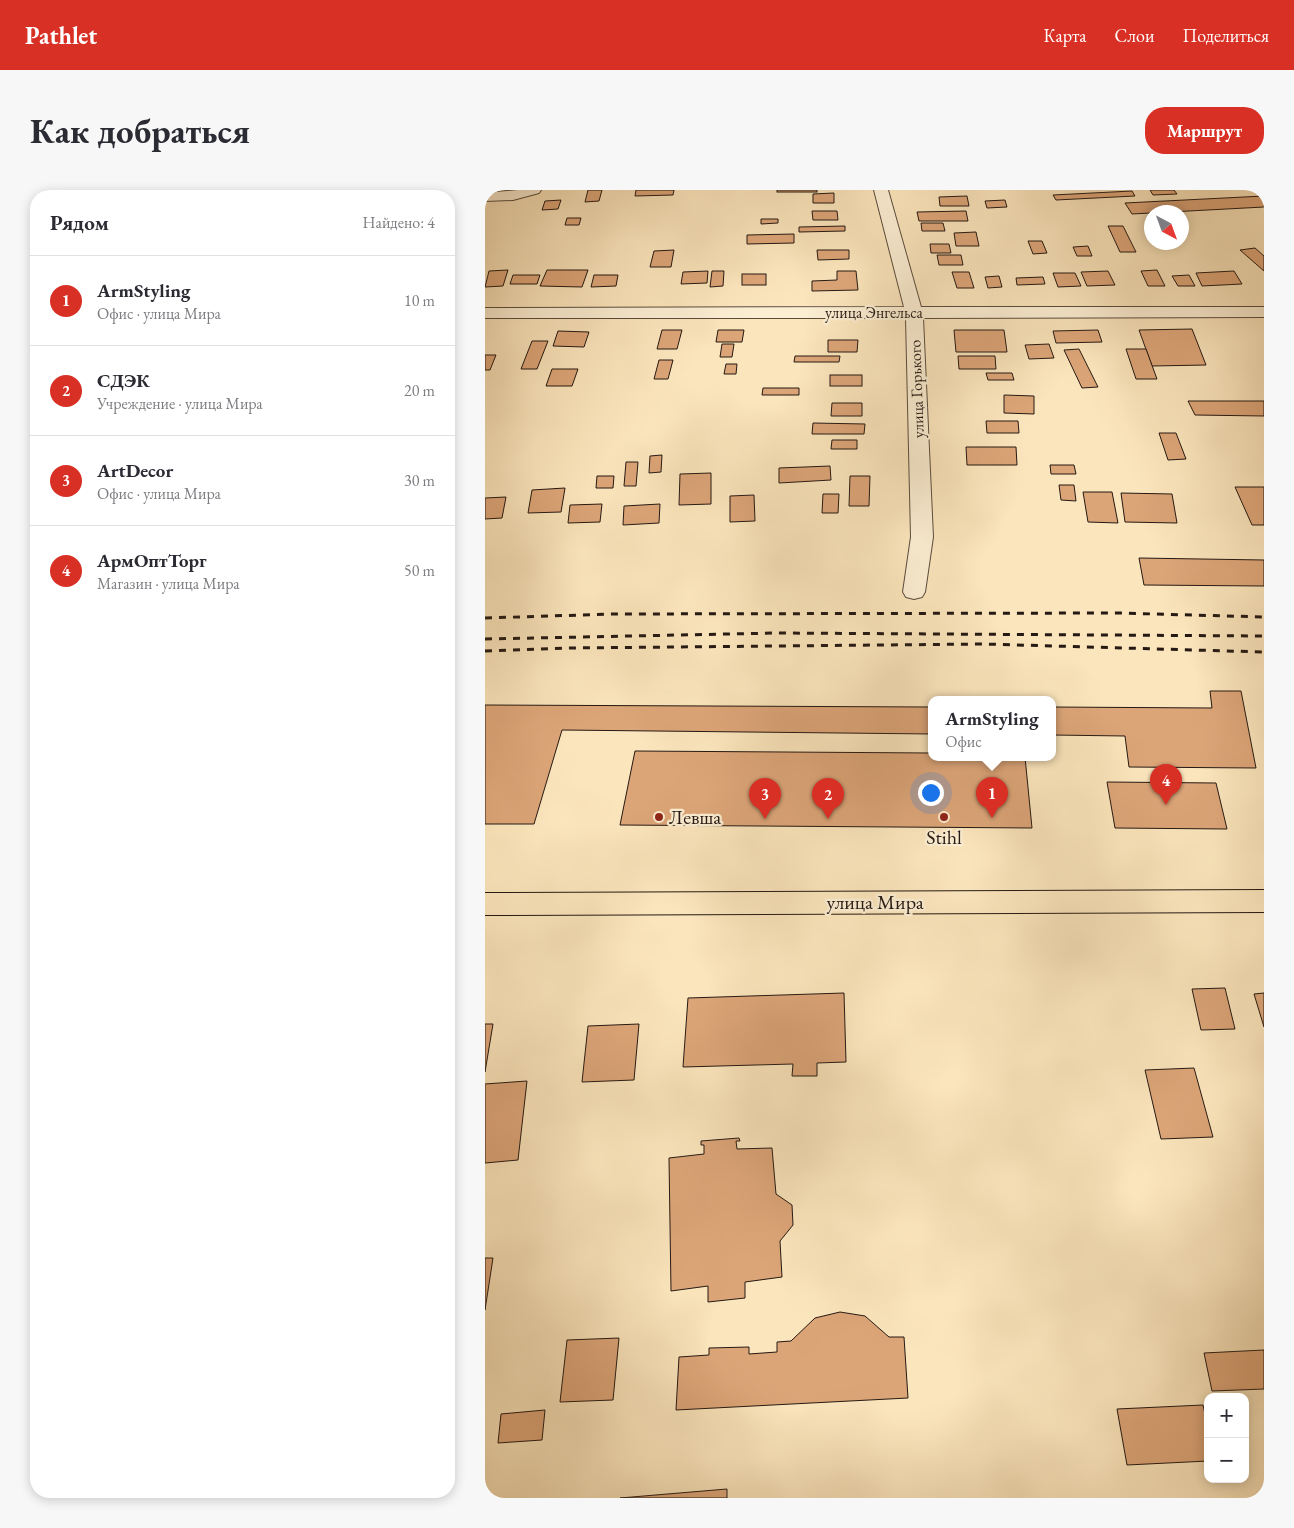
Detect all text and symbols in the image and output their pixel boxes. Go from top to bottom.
text: Pathlet [25,20,97,51]
text: Карта [1044,24,1087,47]
text: Слои [1115,24,1154,47]
text: Поделиться [1182,24,1269,47]
button: Маршрут [1145,107,1264,154]
text: Как добраться [30,108,250,153]
north arrow [1144,205,1189,250]
text: Рядом [50,209,109,236]
text: Найдено: 4 [363,212,435,233]
text: ArmStyling [97,278,191,303]
text: 1 [62,290,70,311]
text: 10 m [404,290,435,311]
street label: улица Энгельса [825,302,924,323]
text: Офис · улица Мира [97,303,221,324]
street label: улица Горького [904,339,929,439]
text: СДЭК [97,368,150,393]
text: 2 [62,380,70,401]
text: 20 m [404,380,435,401]
text: Учреждение · улица Мира [97,393,263,414]
text: ArtDecor [97,458,173,483]
text: 3 [62,470,70,491]
text: 30 m [404,470,435,491]
text: Офис · улица Мира [97,483,221,504]
text: АрмОптТорг [97,548,207,573]
text: 4 [62,560,70,581]
text: 50 m [404,560,435,581]
text: Магазин · улица Мира [97,573,240,594]
popup [928,696,1056,761]
text: ArmStyling [945,706,1039,731]
text: Офис [945,731,982,752]
pin: 4 [1150,764,1182,805]
pin: 1 [976,777,1008,818]
pin: 3 [749,778,781,819]
pin: 2 [812,778,844,819]
your location [918,780,944,806]
place label: Левша [669,804,721,830]
marker: Левша [653,811,665,823]
marker: Stihl [938,811,950,823]
place label: Stihl [926,824,962,850]
street label: улица Мира [826,889,924,915]
map controls [1204,1393,1249,1483]
button: + [1204,1393,1249,1438]
button: − [1204,1438,1249,1483]

